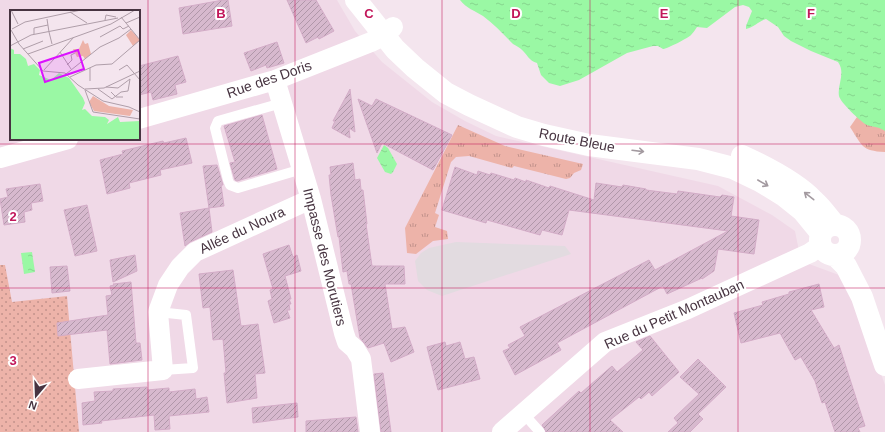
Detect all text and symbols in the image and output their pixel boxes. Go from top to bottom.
text: B [216,6,226,21]
text: C [364,6,374,21]
text: D [511,6,521,21]
text: E [660,6,669,21]
text: F [807,6,815,21]
inset map [10,10,140,140]
street label: Rue des Doris [224,57,314,101]
street label: Route Bleue [538,125,617,155]
one-way arrow [631,147,644,155]
one-way arrow [757,180,769,187]
street label: Impasse des Morutiers [300,186,350,328]
one-way arrow [803,192,814,201]
street label: Allée du Noura [197,203,288,257]
text: 2 [9,209,17,224]
street label: Rue du Petit Montauban [602,276,746,352]
text: 3 [9,353,17,368]
north arrow [16,376,56,416]
text: N [27,398,38,412]

